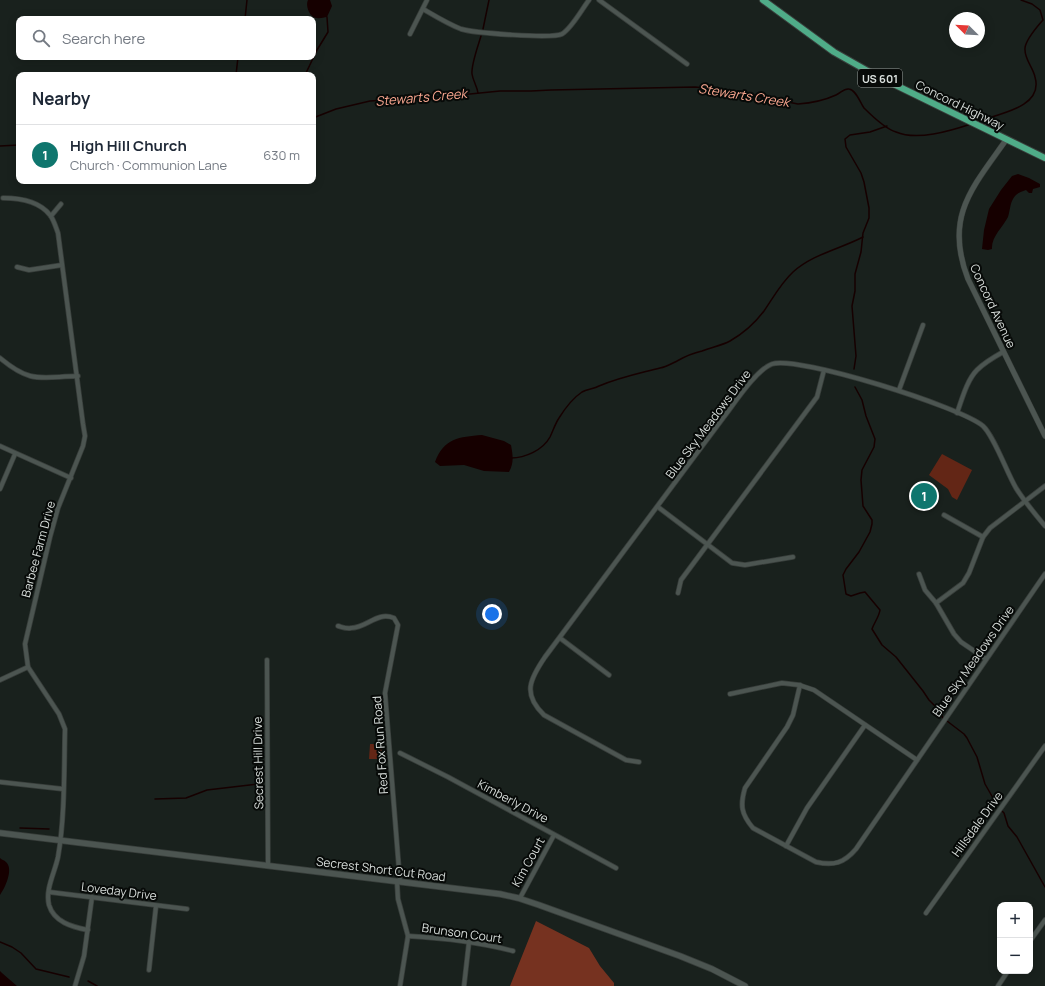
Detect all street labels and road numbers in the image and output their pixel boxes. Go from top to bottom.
road number: US 601 [858,69,902,87]
street label: Concord Highway [913,76,1008,134]
street label: Concord Avenue [966,261,1020,351]
street label: Blue Sky Meadows Drive [661,366,755,482]
street label: Barbee Farm Drive [17,499,59,599]
street label: Blue Sky Meadows Drive [928,602,1018,720]
street label: Red Fox Run Road [368,695,392,795]
street label: Secrest Hill Drive [249,716,267,810]
street label: Kimberly Drive [475,775,551,827]
street label: Hillsdale Drive [948,788,1006,860]
street label: Kim Court [507,834,549,890]
street label: Secrest Short Cut Road [315,853,447,885]
street label: Loveday Drive [80,878,158,904]
street label: Brunson Court [421,919,503,947]

